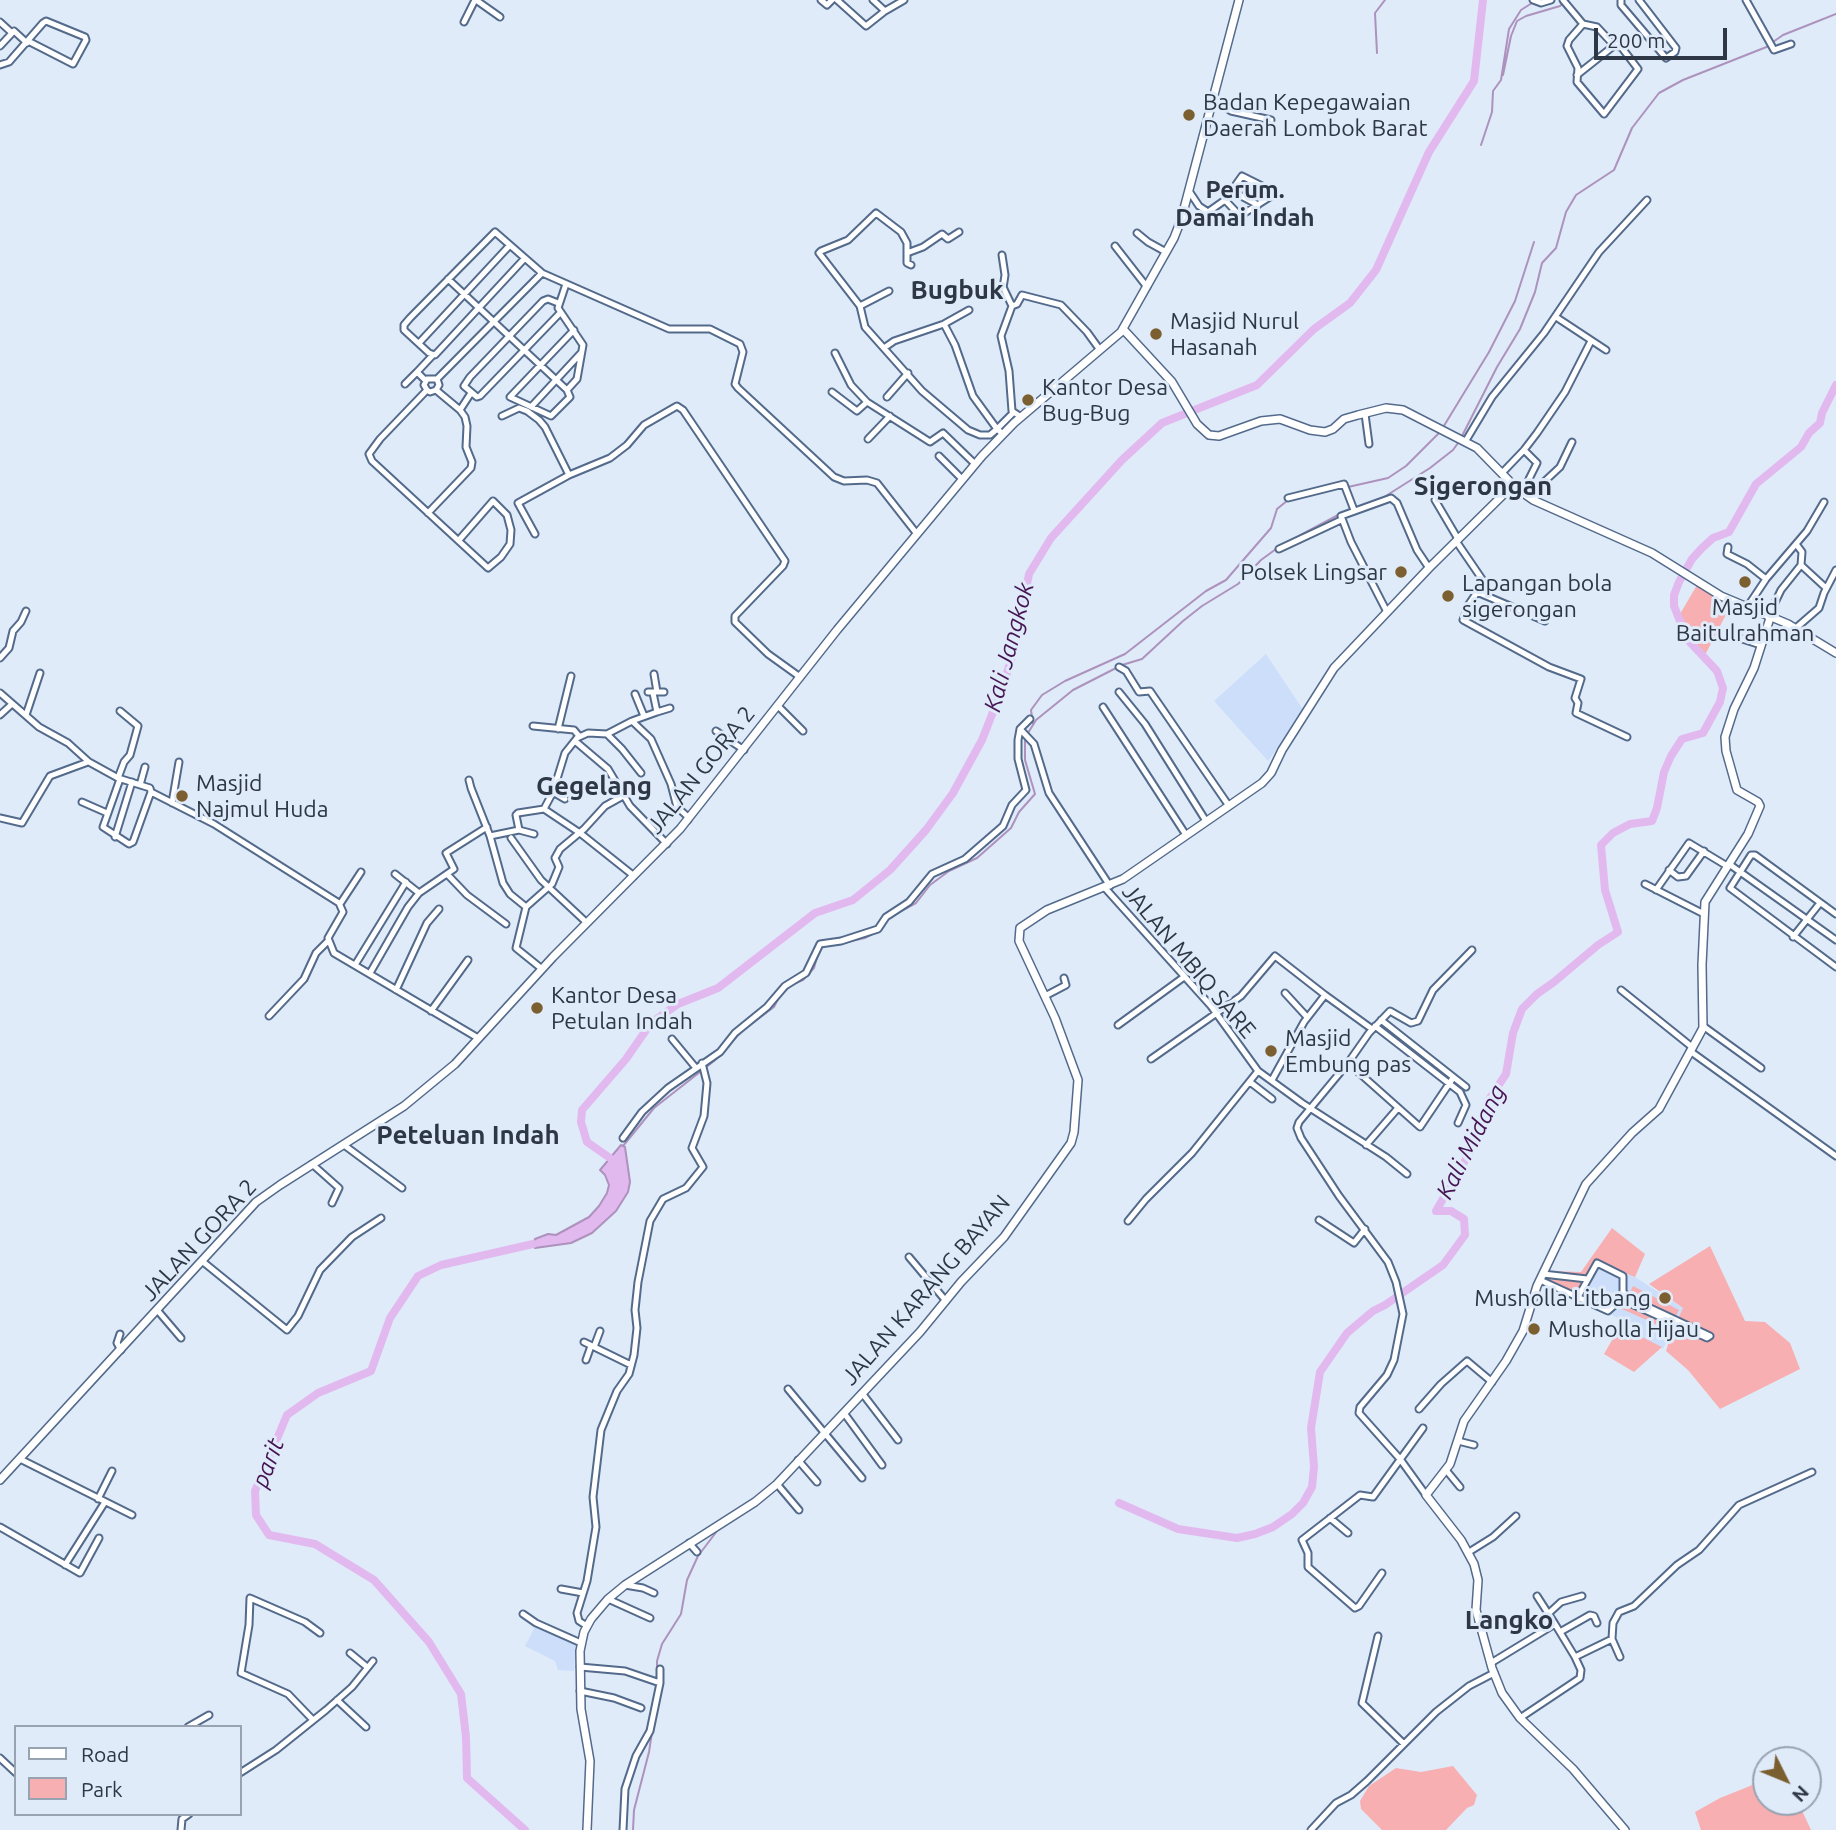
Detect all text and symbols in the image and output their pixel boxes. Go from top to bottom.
scale bar [1598,14,1731,58]
text: 200 m [1607,28,1665,52]
place label: Badan Kepegawaian Daerah Lombok Barat [1203,88,1427,142]
marker: Badan Kepegawaian Daerah Lombok Barat [1181,107,1197,123]
district label: Perum. Damai Indah [1175,176,1315,232]
district label: Bugbuk [910,274,1004,306]
place label: Masjid Nurul Hasanah [1170,307,1299,361]
marker: Masjid Nurul Hasanah [1148,326,1164,342]
place label: Kantor Desa Bug-Bug [1042,373,1168,427]
marker: Kantor Desa Bug-Bug [1020,392,1036,408]
district label: Sigerongan [1414,470,1552,502]
place label: Polsek Lingsar [1240,558,1387,586]
marker: Polsek Lingsar [1393,564,1409,580]
place label: Lapangan bola sigerongan [1462,569,1612,623]
marker: Masjid Baitulrahman [1737,574,1753,590]
water label: Kali Jangkok [978,579,1040,715]
marker: Lapangan bola sigerongan [1440,588,1456,604]
place label: Masjid Baitulrahman [1676,593,1814,647]
street label: JALAN GORA 2 [641,701,761,839]
place label: Masjid Najmul Huda [196,769,329,823]
district label: Gegelang [536,770,652,802]
marker: Masjid Najmul Huda [174,788,190,804]
street label: JALAN MBIQ SARE [1116,878,1262,1044]
place label: Kantor Desa Petulan Indah [551,981,693,1035]
marker: Kantor Desa Petulan Indah [529,1000,545,1016]
place label: Masjid Embung pas [1285,1024,1411,1078]
marker: Masjid Embung pas [1263,1043,1279,1059]
water label: Kali Midang [1430,1080,1512,1204]
district label: Peteluan Indah [376,1119,560,1151]
street label: JALAN GORA 2 [136,1173,262,1307]
street label: JALAN KARANG BAYAN [836,1189,1016,1391]
place label: Musholla Litbang [1474,1284,1651,1312]
marker: Musholla Litbang [1657,1290,1673,1306]
place label: Musholla Hijau [1548,1315,1699,1343]
marker: Musholla Hijau [1526,1321,1542,1337]
water label: parit [246,1434,290,1492]
district label: Langko [1465,1604,1553,1636]
legend [14,1725,242,1816]
text: Road [81,1742,129,1766]
north arrow [1752,1746,1822,1816]
text: Park [81,1777,123,1801]
text: N [1788,1781,1814,1807]

